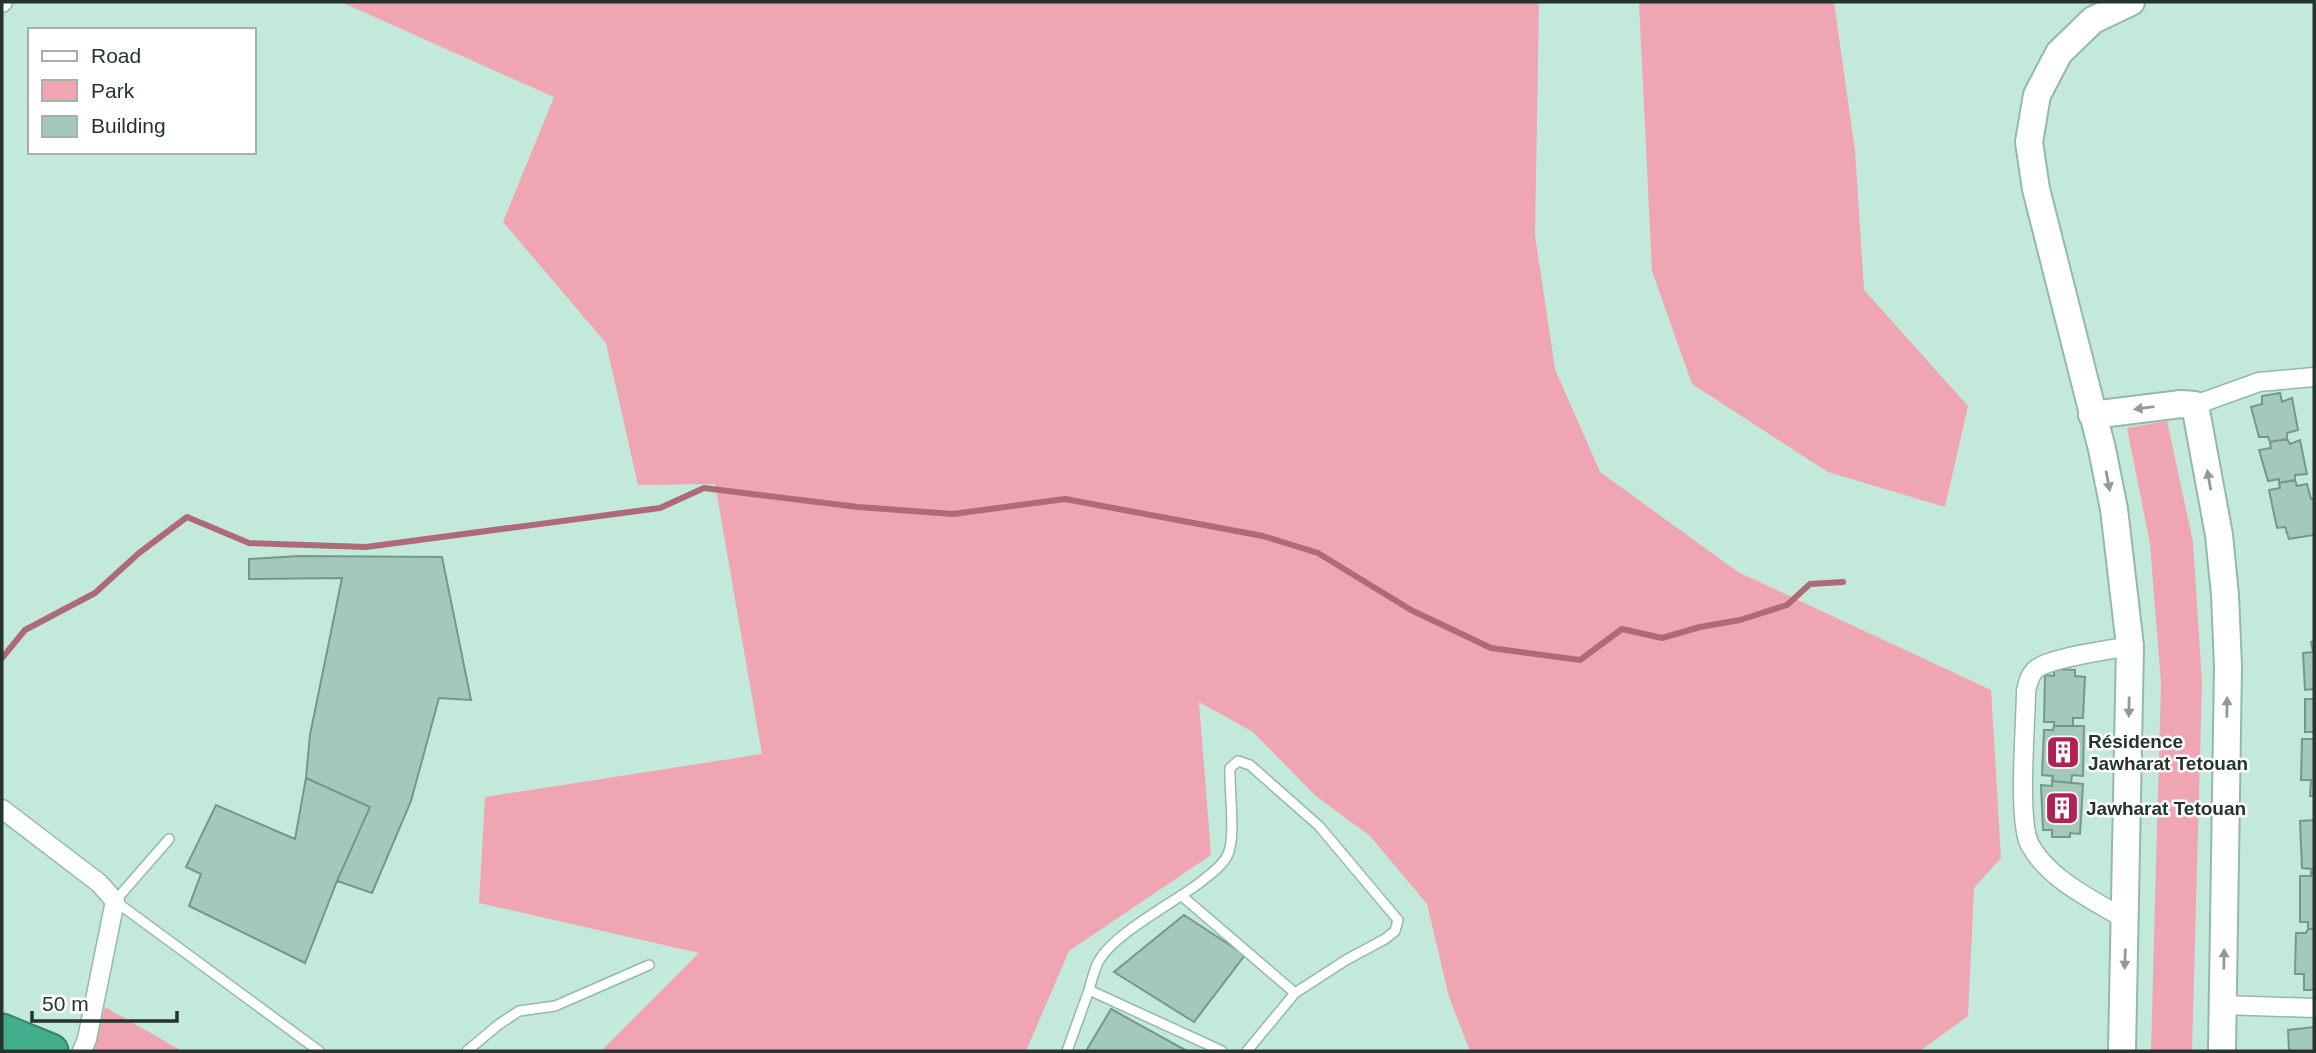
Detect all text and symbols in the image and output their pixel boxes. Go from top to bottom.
legend [28,28,256,154]
text: Road [91,44,141,67]
text: Park [91,79,135,102]
text: Building [91,114,166,137]
one-way arrow [2133,403,2155,414]
one-way arrow [2203,469,2214,491]
one-way arrow [2103,470,2114,492]
one-way arrow [2222,695,2233,717]
one-way arrow [2123,696,2135,718]
place label: Résidence Jawharat Tetouan [2088,731,2248,774]
building icon: Résidence Jawharat Tetouan [2044,733,2082,771]
building icon: Jawharat Tetouan [2043,789,2081,827]
place label: Jawharat Tetouan [2086,798,2246,819]
one-way arrow [2218,947,2230,969]
one-way arrow [2119,948,2130,970]
scale bar [32,979,177,1023]
text: 50 m [42,992,89,1015]

